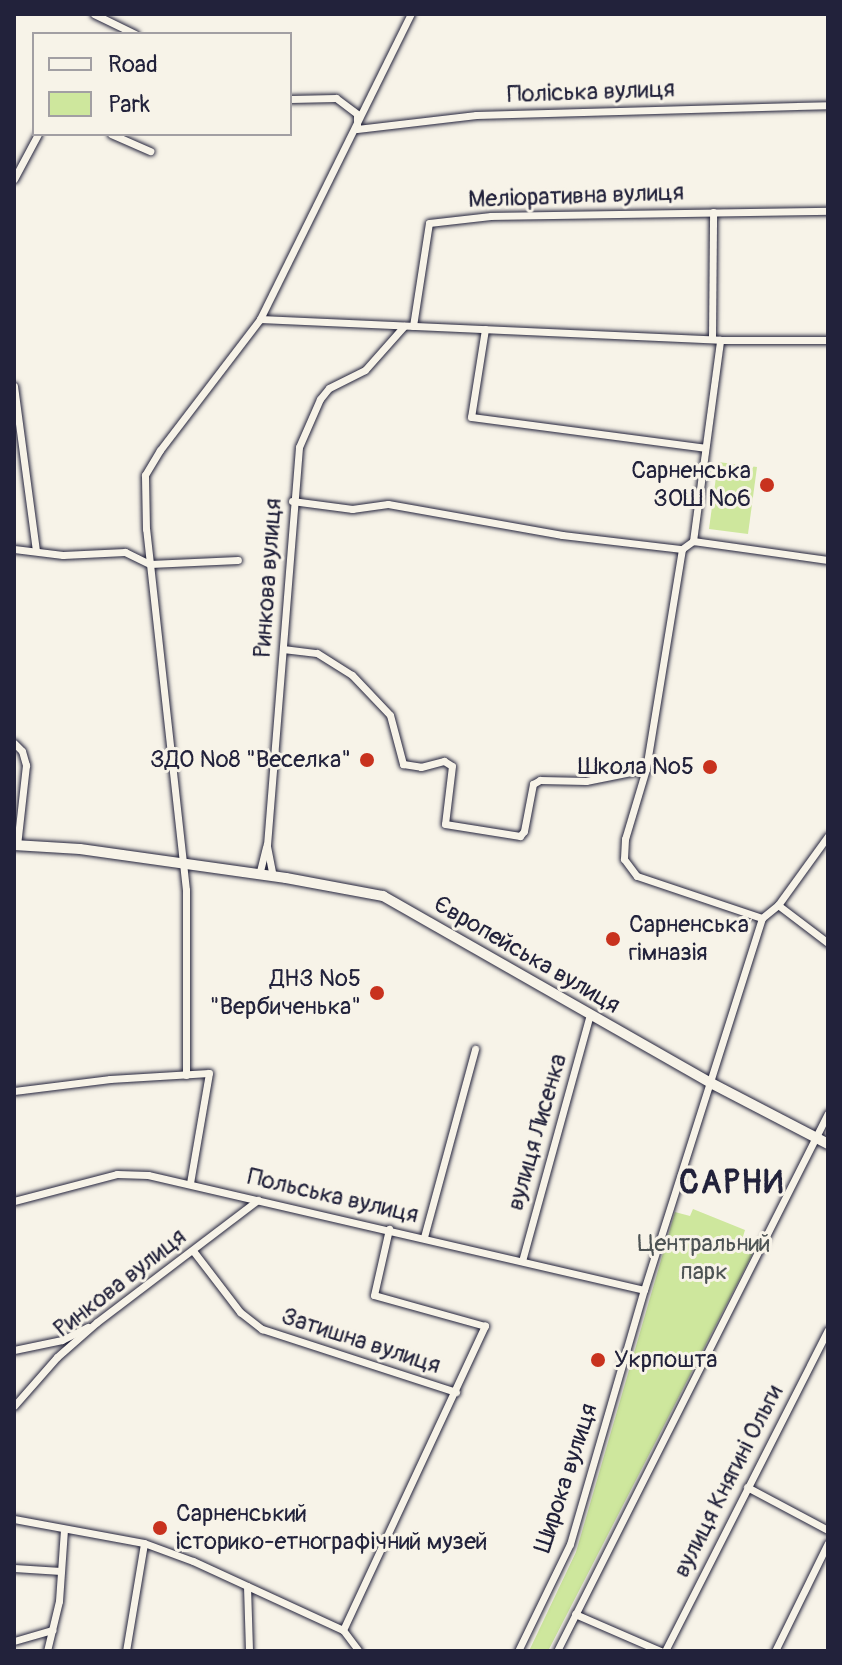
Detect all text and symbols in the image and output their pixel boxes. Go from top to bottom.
legend [32,32,292,136]
text: Road [108,50,158,79]
street label: Поліська вулиця [507,75,675,109]
text: Park [108,90,150,119]
street label: Меліоративна вулиця [468,178,684,214]
place label: Сарненська ЗОШ №6 [631,457,751,513]
marker: Сарненська ЗОШ №6 [758,476,776,494]
street label: Ринкова вулиця [248,497,288,659]
place label: ЗДО №8 "Веселка" [150,746,351,774]
marker: ЗДО №8 "Веселка" [358,751,376,769]
place label: Школа №5 [578,753,694,781]
marker: Школа №5 [701,758,719,776]
street label: Європейська вулиця [429,890,625,1020]
place label: Сарненська гімназія [629,911,749,967]
marker: Сарненська гімназія [604,930,622,948]
place label: ДНЗ №5 "Вербиченька" [210,965,361,1021]
marker: ДНЗ №5 "Вербиченька" [368,984,386,1002]
street label: вулиця Лисенка [501,1050,573,1214]
street label: Польська вулиця [245,1162,421,1230]
district label: САРНИ [679,1164,785,1202]
street label: Ринкова вулиця [48,1222,192,1344]
park label: Центральний парк [637,1230,771,1286]
street label: Затишна вулиця [278,1302,444,1380]
place label: Укрпошта [614,1346,717,1374]
marker: Укрпошта [589,1351,607,1369]
street label: вулиця Княгині Ольги [667,1380,789,1582]
street label: Широка вулиця [528,1400,604,1556]
place label: Сарненський історико-етнографічний музей [176,1500,487,1556]
marker: Сарненський історико-етнографічний музей [151,1519,169,1537]

